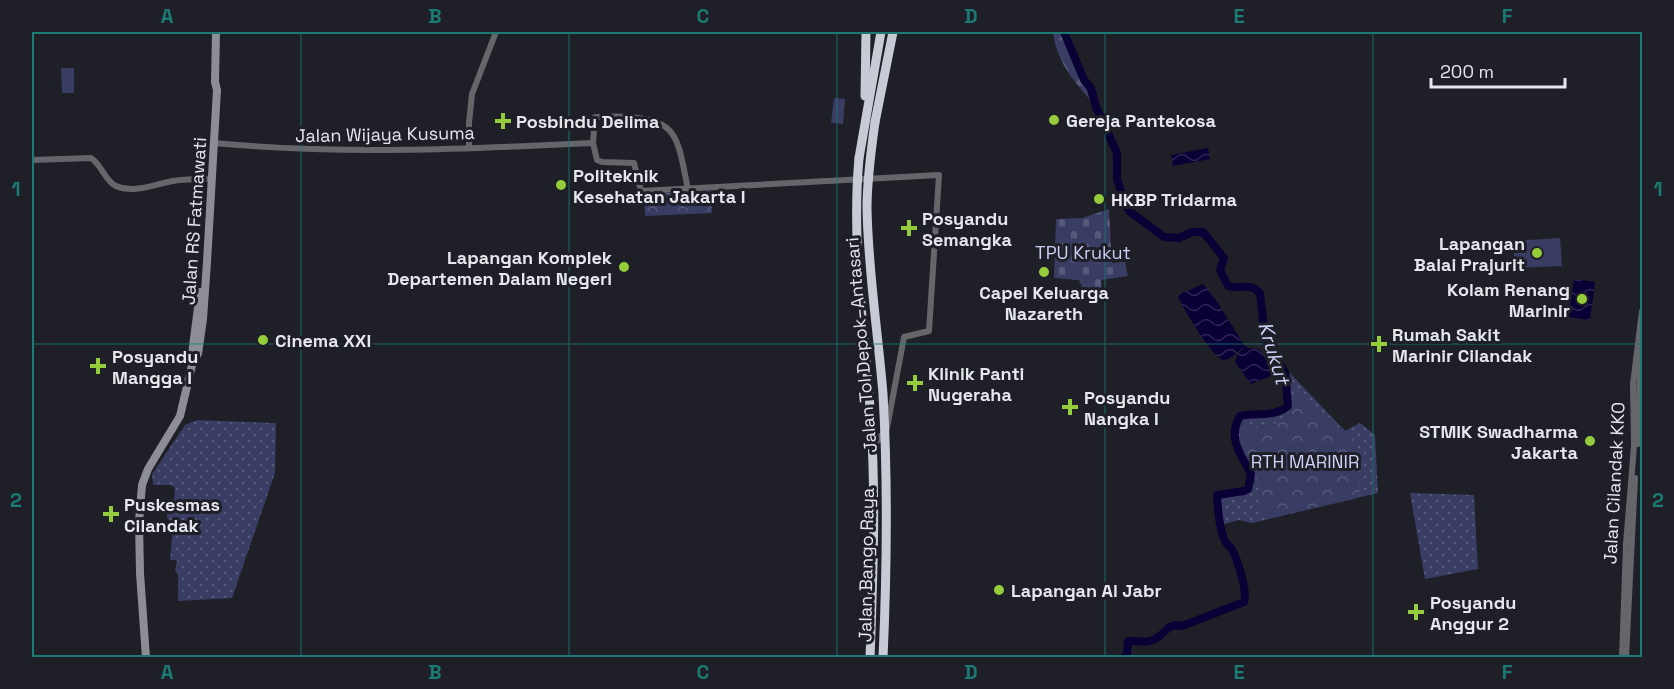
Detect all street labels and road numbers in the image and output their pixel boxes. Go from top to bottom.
street label: Jalan Wijaya Kusuma [295,121,475,147]
street label: Jalan RS Fatmawati [177,136,211,306]
street label: Jalan Tol Depok–Antasari [840,236,882,454]
street label: Jalan Cilandak KKO [1598,401,1630,565]
street label: Jalan Bango Raya [853,488,879,642]

